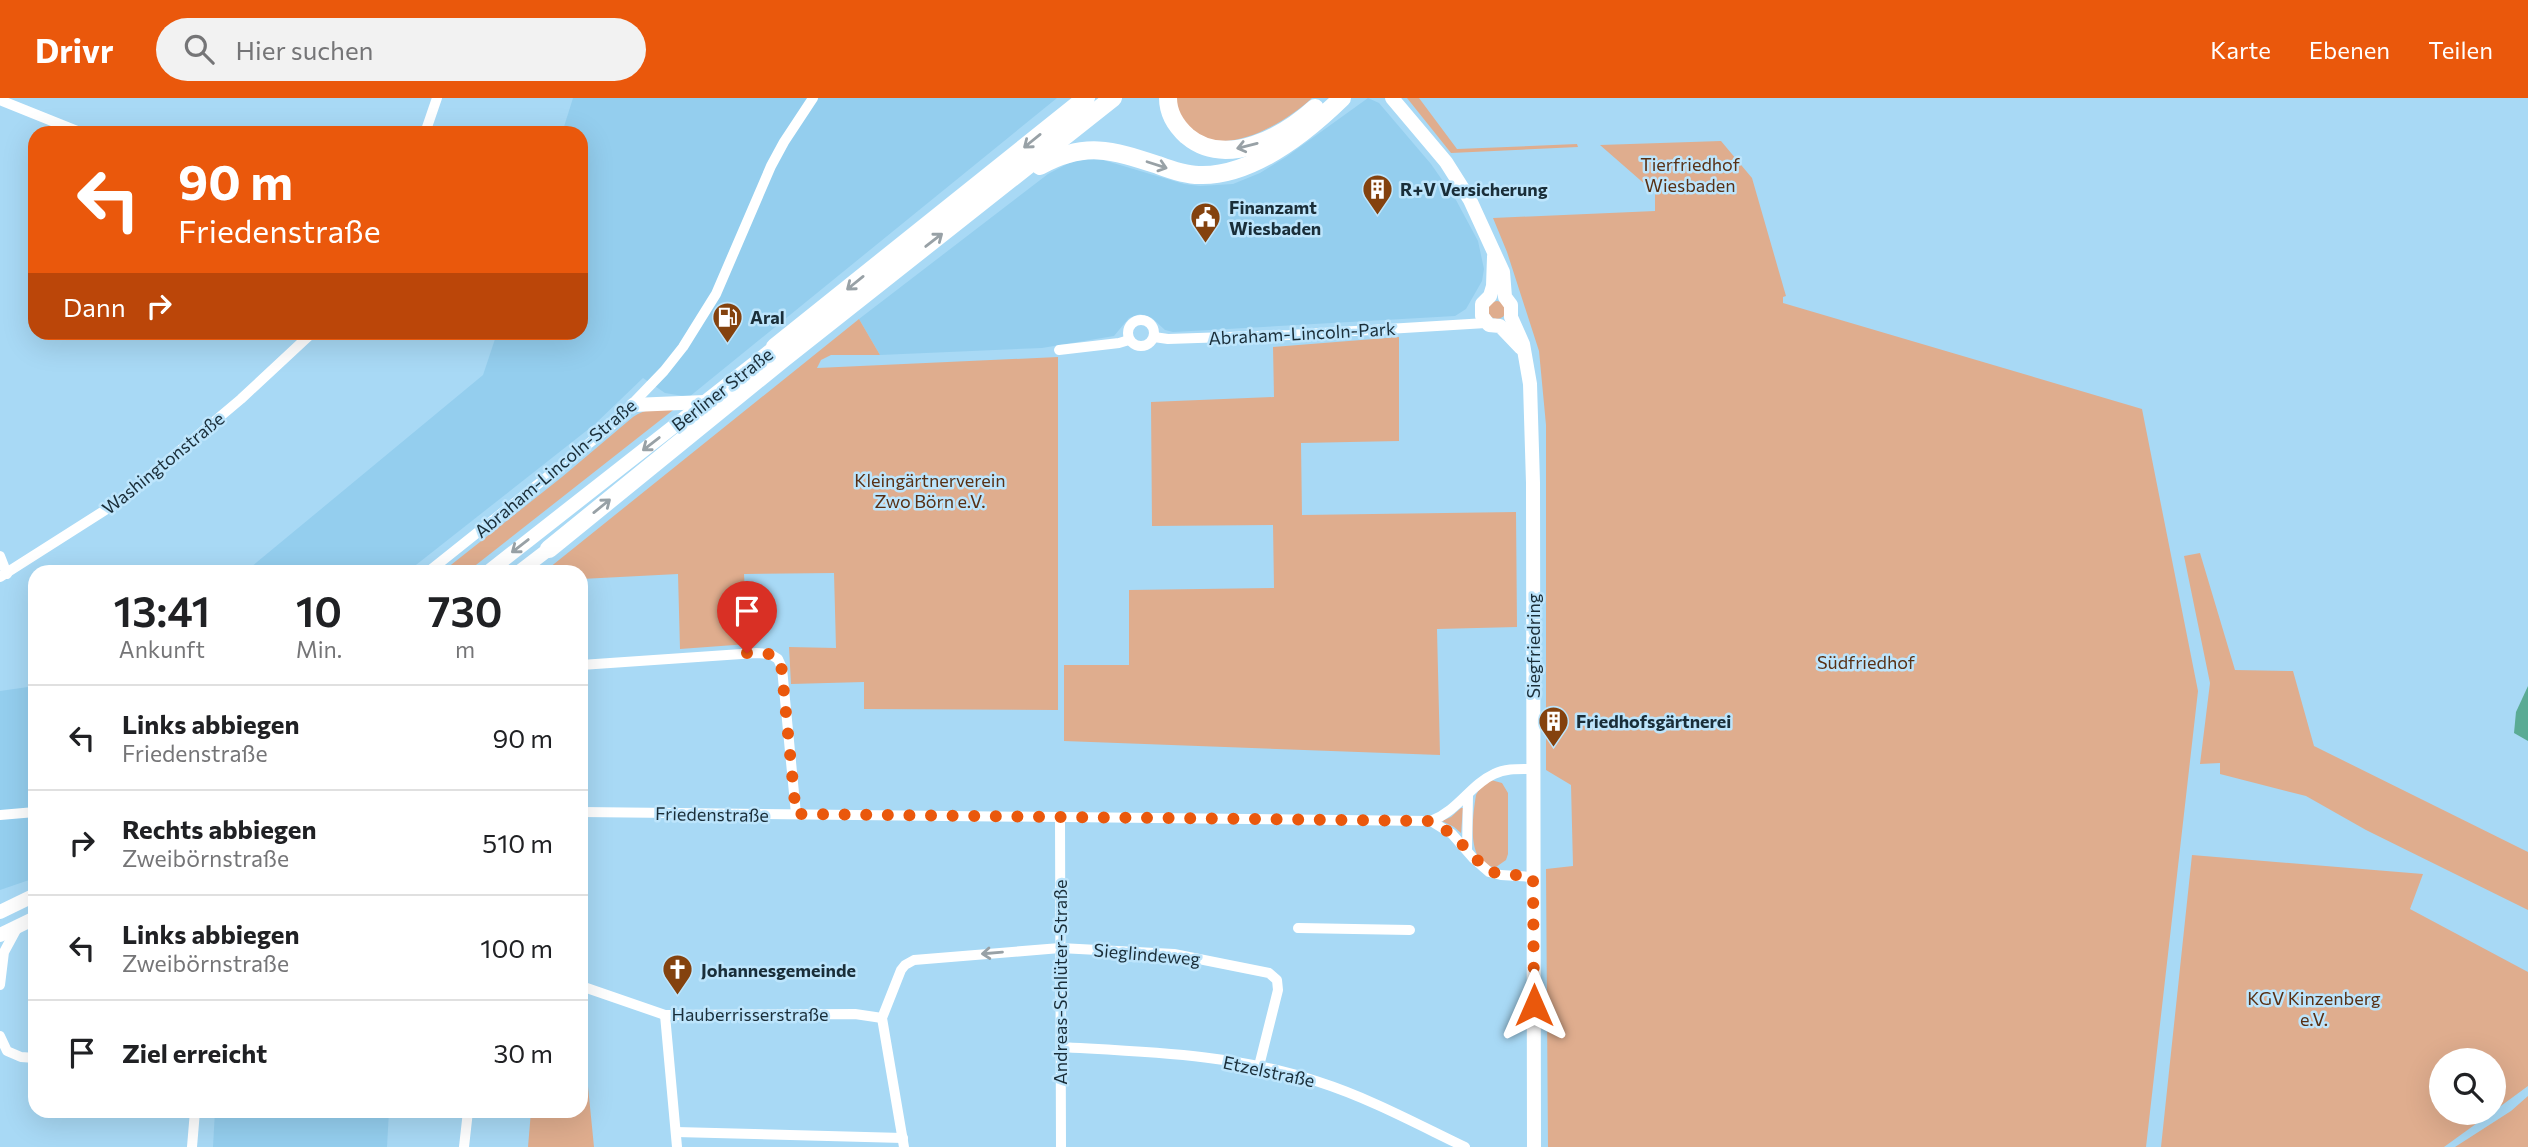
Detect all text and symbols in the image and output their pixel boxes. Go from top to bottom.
search box [156,18,646,81]
text: Drivr [35,29,114,70]
icon: search [180,30,218,68]
text: Hier suchen [236,34,374,65]
text: Karte [2210,35,2271,64]
text: Ebenen [2309,35,2390,64]
text: Teilen [2428,35,2493,64]
one-way arrow [1024,133,1042,148]
one-way arrow [1236,140,1259,153]
text: 90 m [178,150,293,210]
park label: Tierfriedhof Wiesbaden [1640,153,1741,196]
icon: left [63,154,154,245]
one-way arrow [1146,159,1168,172]
building icon: R+V Versicherung [1360,172,1394,216]
place label: R+V Versicherung [1400,178,1548,200]
place label: Finanzamt Wiesbaden [1229,196,1321,239]
public building icon: Finanzamt Wiesbaden [1189,200,1223,244]
text: Friedenstraße [178,210,381,250]
one-way arrow [925,233,943,248]
one-way arrow [846,275,864,290]
icon: right [140,287,178,325]
text: Dann [63,291,126,322]
fuel station icon: Aral [710,300,744,344]
place label: Aral [750,306,785,328]
street label: Abraham-Lincoln-Park [1208,317,1396,349]
street label: Berliner Straße [667,343,777,435]
street label: Abraham-Lincoln-Straße [470,394,640,542]
street label: Washingtonstraße [98,407,228,519]
one-way arrow [643,437,661,452]
park label: Kleingärtnerverein Zwo Börn e.V. [854,469,1006,512]
one-way arrow [592,498,610,514]
one-way arrow [512,539,530,554]
pin [717,581,777,653]
text: 13:41 [113,584,210,636]
text: 10 [296,584,342,636]
text: 730 [428,584,503,636]
icon: arrive [728,592,766,630]
street label: Siegfriedring [1522,593,1544,699]
text: Ankunft [119,635,205,663]
text: Min. [296,635,342,663]
text: m [455,635,475,663]
park label: Südfriedhof [1817,651,1916,673]
building icon: Friedhofsgärtnerei [1536,704,1570,748]
text: Links abbiegen [122,708,300,739]
place label: Friedhofsgärtnerei [1576,710,1731,732]
icon: left [63,719,101,757]
text: 90 m [493,722,553,753]
text: Friedenstraße [122,739,268,767]
street label: Friedenstraße [655,802,769,826]
text: Rechts abbiegen [122,813,317,844]
icon: right [63,824,101,862]
text: 510 m [482,827,553,858]
text: Zweibörnstraße [122,844,289,872]
street label: Andreas-Schlüter-Straße [1049,879,1071,1085]
text: Links abbiegen [122,918,300,949]
icon: left [63,929,101,967]
text: 100 m [480,932,553,963]
street label: Sieglindeweg [1093,938,1201,970]
one-way arrow [982,947,1004,960]
text: Zweibörnstraße [122,949,289,977]
church icon: Johannesgemeinde [661,953,695,997]
place label: Johannesgemeinde [701,959,856,981]
position arrow [1497,968,1571,1042]
park label: KGV Kinzenberg e.V. [2247,987,2381,1030]
street label: Hauberrisserstraße [671,1003,829,1025]
icon: arrive [63,1034,101,1072]
text: Ziel erreicht [122,1037,267,1068]
text: 30 m [494,1037,553,1068]
map controls [2429,1048,2506,1125]
button: search [2429,1048,2506,1125]
street label: Etzelstraße [1221,1051,1317,1091]

